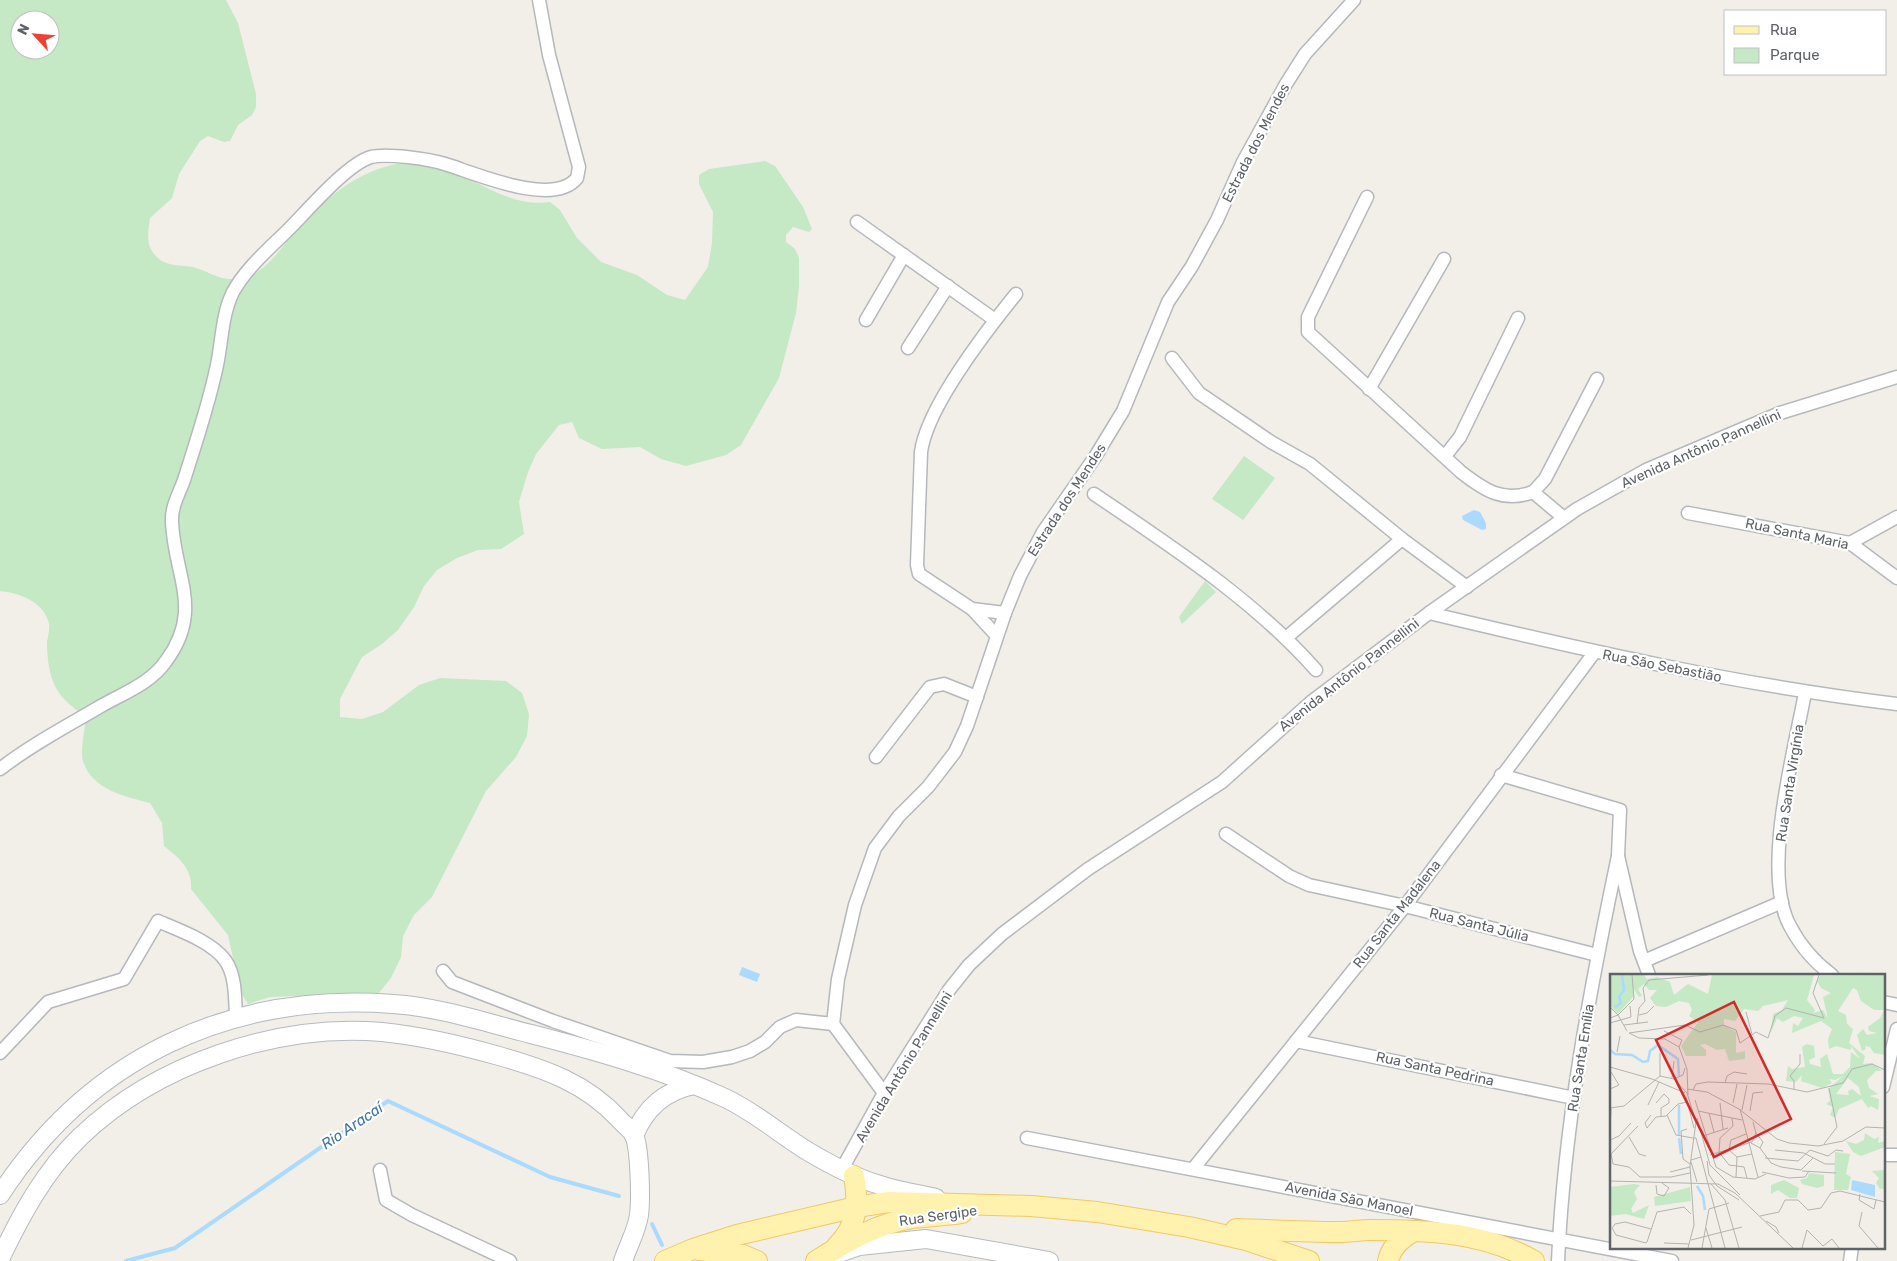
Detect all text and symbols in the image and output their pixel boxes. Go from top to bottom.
north arrow [10,10,60,60]
legend [1724,10,1887,75]
text: N [14,21,34,38]
text: Rua [1770,21,1797,39]
text: Parque [1770,46,1820,64]
street label: Estrada dos Mendes [1219,81,1293,205]
street label: Avenida Antônio Pannellini [1618,406,1784,492]
street label: Estrada dos Mendes [1024,440,1110,560]
street label: Rua Santa Maria [1744,515,1850,553]
street label: Avenida Antônio Pannellini [1275,615,1423,735]
street label: Rua São Sebastião [1601,646,1723,686]
street label: Rua Santa Virgínia [1772,723,1808,843]
street label: Rua Santa Madalena [1349,857,1445,971]
street label: Rua Santa Júlia [1427,904,1531,946]
inset map [1610,974,1884,1248]
street label: Avenida Antônio Pannellini [852,988,956,1146]
street label: Rua Santa Emília [1564,1003,1598,1113]
street label: Rua Santa Pedrina [1374,1048,1496,1090]
water label: Rio Aracaí [318,1097,388,1153]
street label: Avenida São Manoel [1283,1178,1415,1220]
street label: Rua Sergipe [898,1202,978,1230]

